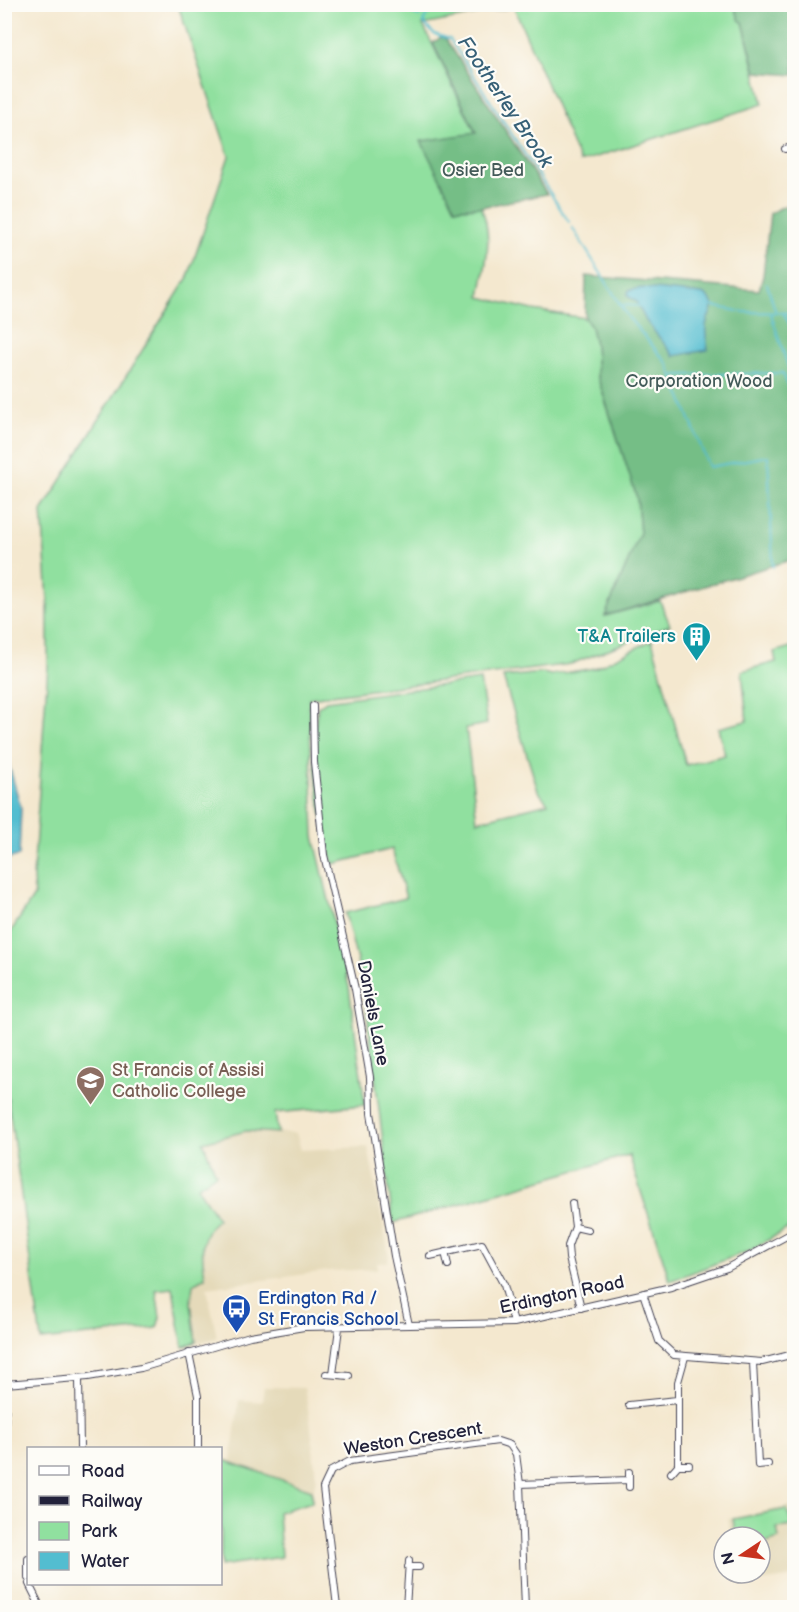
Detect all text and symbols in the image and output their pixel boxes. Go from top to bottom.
water label: Footherley Brook [452,32,559,173]
park label: Osier Bed [442,160,524,181]
park label: Corporation Wood [626,371,772,392]
building icon: T&A Trailers [681,620,713,662]
place label: T&A Trailers [578,626,676,647]
street label: Daniels Lane [353,959,394,1068]
place label: St Francis of Assisi Catholic College [112,1060,264,1102]
school or university icon: St Francis of Assisi Catholic College [75,1064,107,1106]
street label: Erdington Road [498,1272,626,1318]
place label: Erdington Rd / St Francis School [258,1288,399,1330]
bus stop icon: Erdington Rd / St Francis School [221,1292,253,1334]
street label: Weston Crescent [342,1418,484,1460]
legend [27,1447,222,1585]
text: Road [81,1461,125,1482]
text: Railway [81,1491,143,1512]
text: Park [81,1521,117,1542]
north arrow [712,1525,772,1585]
text: N [718,1550,739,1566]
text: Water [81,1551,129,1572]

